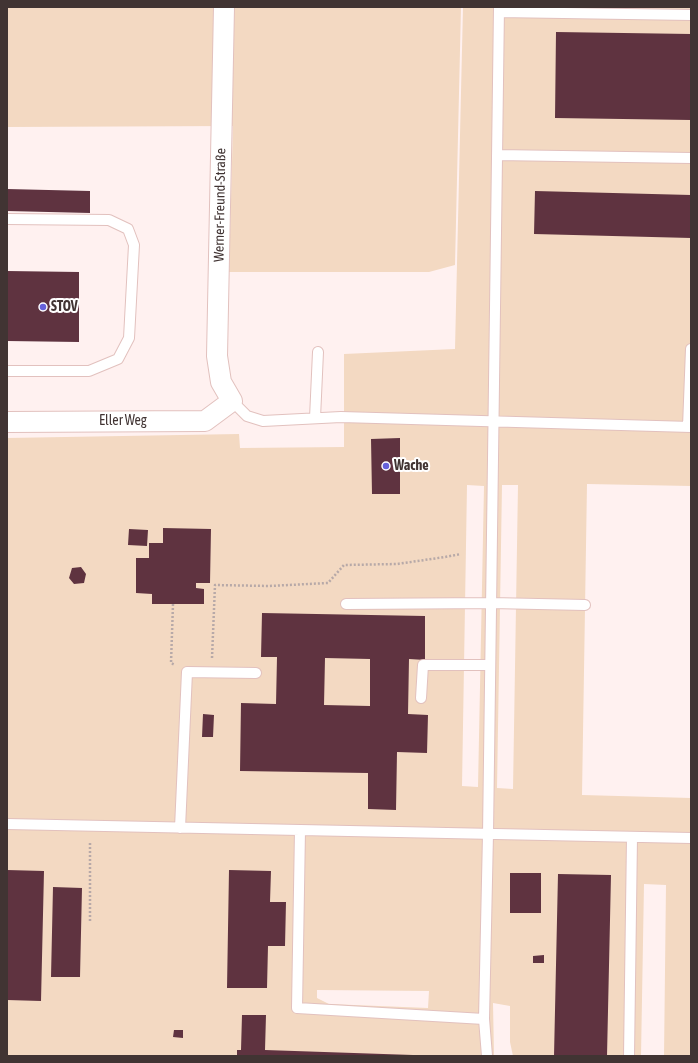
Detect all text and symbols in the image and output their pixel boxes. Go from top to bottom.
street label: Werner-Freund-Straße [211,148,229,262]
place label: STOV [51,299,78,315]
marker: STOV [38,302,48,312]
street label: Eller Weg [99,413,147,429]
place label: Wache [394,458,429,474]
marker: Wache [381,461,391,471]

